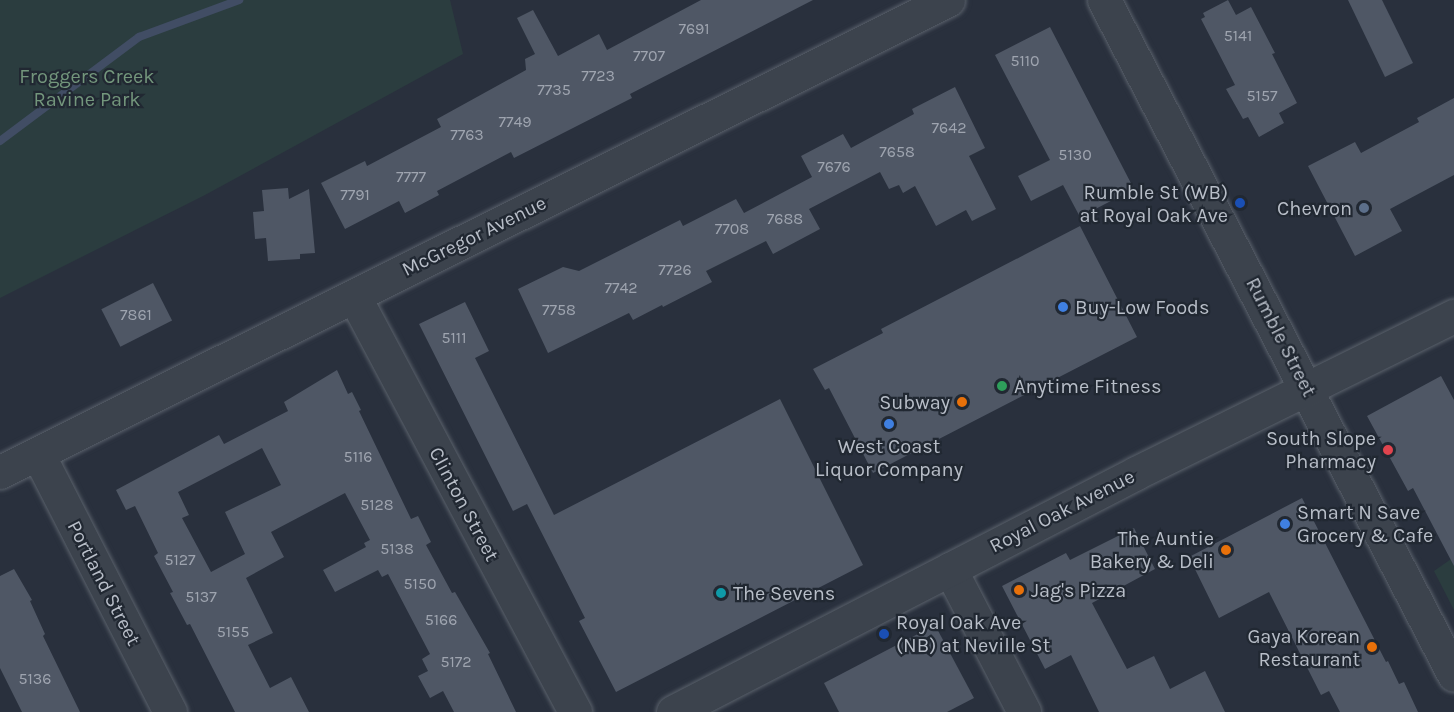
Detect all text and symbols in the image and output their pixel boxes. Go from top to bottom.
house number: 7691 [678,19,710,39]
house number: 5141 [1224,26,1252,46]
house number: 7707 [633,46,665,66]
house number: 5110 [1010,51,1040,71]
park label: Froggers Creek Ravine Park [19,64,155,111]
house number: 7723 [581,66,615,86]
house number: 7735 [537,80,571,100]
house number: 5157 [1247,86,1277,106]
house number: 7749 [498,112,532,132]
house number: 7642 [932,118,966,138]
house number: 7763 [450,125,484,145]
house number: 7658 [879,142,915,162]
house number: 5130 [1058,145,1092,165]
house number: 7676 [817,157,851,177]
house number: 7777 [396,167,426,187]
place label: Rumble St (WB) at Royal Oak Ave [1080,180,1228,227]
house number: 7791 [340,185,370,205]
street label: McGregor Avenue [398,191,550,281]
marker: Rumble St (WB) at Royal Oak Ave [1233,196,1247,210]
place label: Chevron [1277,196,1352,220]
marker: Chevron [1357,201,1371,215]
house number: 7688 [767,209,803,229]
house number: 7708 [715,219,749,239]
house number: 7726 [658,260,692,280]
street label: Rumble Street [1241,273,1321,401]
house number: 7742 [604,278,638,298]
place label: Buy-Low Foods [1075,295,1209,319]
house number: 7758 [542,300,576,320]
marker: Buy-Low Foods [1056,300,1070,314]
house number: 7861 [120,305,152,325]
house number: 5111 [442,328,466,348]
place label: Anytime Fitness [1014,374,1161,398]
marker: Anytime Fitness [995,379,1009,393]
place label: Subway [879,390,950,414]
marker: Subway [955,395,969,409]
marker: West Coast Liquor Company [882,417,896,431]
place label: South Slope Pharmacy [1266,426,1376,473]
place label: West Coast Liquor Company [815,434,963,481]
street label: Clinton Street [424,443,504,565]
marker: South Slope Pharmacy [1381,443,1395,457]
house number: 5116 [344,447,372,467]
street label: Royal Oak Avenue [985,464,1139,558]
house number: 5128 [360,495,394,515]
place label: Smart N Save Grocery & Cafe [1297,500,1433,547]
street label: Portland Street [62,517,146,649]
marker: Smart N Save Grocery & Cafe [1278,517,1292,531]
place label: The Auntie Bakery & Deli [1090,526,1214,573]
house number: 5138 [380,539,414,559]
marker: The Auntie Bakery & Deli [1219,543,1233,557]
house number: 5127 [164,550,196,570]
house number: 5150 [404,574,436,594]
place label: Jag's Pizza [1031,578,1126,602]
place label: The Sevens [733,581,835,605]
marker: Jag's Pizza [1012,583,1026,597]
marker: The Sevens [714,586,728,600]
house number: 5137 [185,587,217,607]
house number: 5166 [425,610,457,630]
place label: Royal Oak Ave (NB) at Neville St [896,610,1050,657]
house number: 5155 [217,622,249,642]
place label: Gaya Korean Restaurant [1247,624,1360,671]
marker: Royal Oak Ave (NB) at Neville St [877,627,891,641]
marker: Gaya Korean Restaurant [1365,640,1379,654]
house number: 5172 [440,652,472,672]
house number: 5136 [19,669,51,689]

